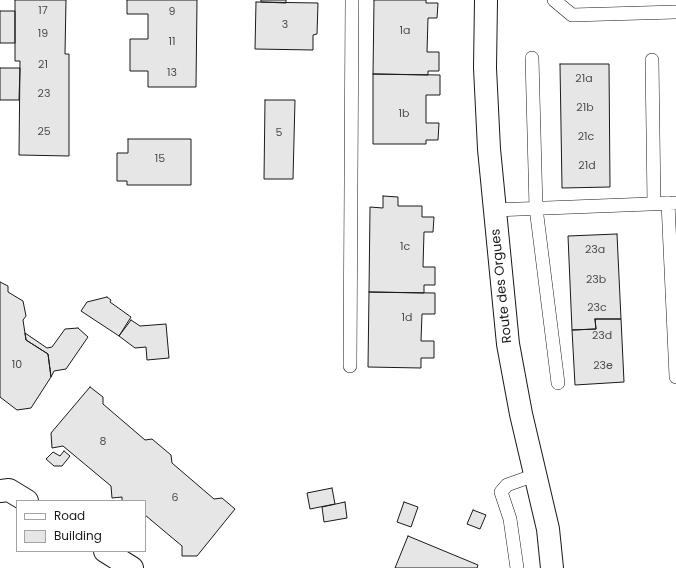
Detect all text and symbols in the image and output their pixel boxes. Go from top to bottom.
house number: 17 [38,4,48,18]
house number: 9 [169,5,175,19]
house number: 3 [282,18,288,32]
house number: 1a [400,24,410,38]
house number: 19 [38,27,48,41]
house number: 11 [168,35,176,49]
house number: 21 [38,58,48,72]
house number: 13 [167,66,177,80]
house number: 21a [575,72,593,86]
house number: 23 [38,87,50,101]
house number: 21b [576,101,594,115]
house number: 1b [399,107,409,121]
house number: 25 [37,125,51,139]
house number: 5 [276,126,282,140]
house number: 21c [578,130,594,144]
house number: 15 [155,152,165,166]
house number: 21d [578,159,596,173]
street label: Route des Orgues [488,228,516,344]
house number: 1c [400,240,410,254]
house number: 23a [585,243,605,257]
house number: 23b [586,273,606,287]
house number: 23c [587,301,607,315]
house number: 1d [402,311,412,325]
house number: 23d [592,329,612,343]
house number: 10 [12,358,22,372]
house number: 23e [593,359,613,373]
house number: 8 [100,435,106,449]
house number: 6 [172,491,178,505]
legend [16,500,146,552]
text: Road [54,507,85,524]
text: Building [54,527,102,544]

